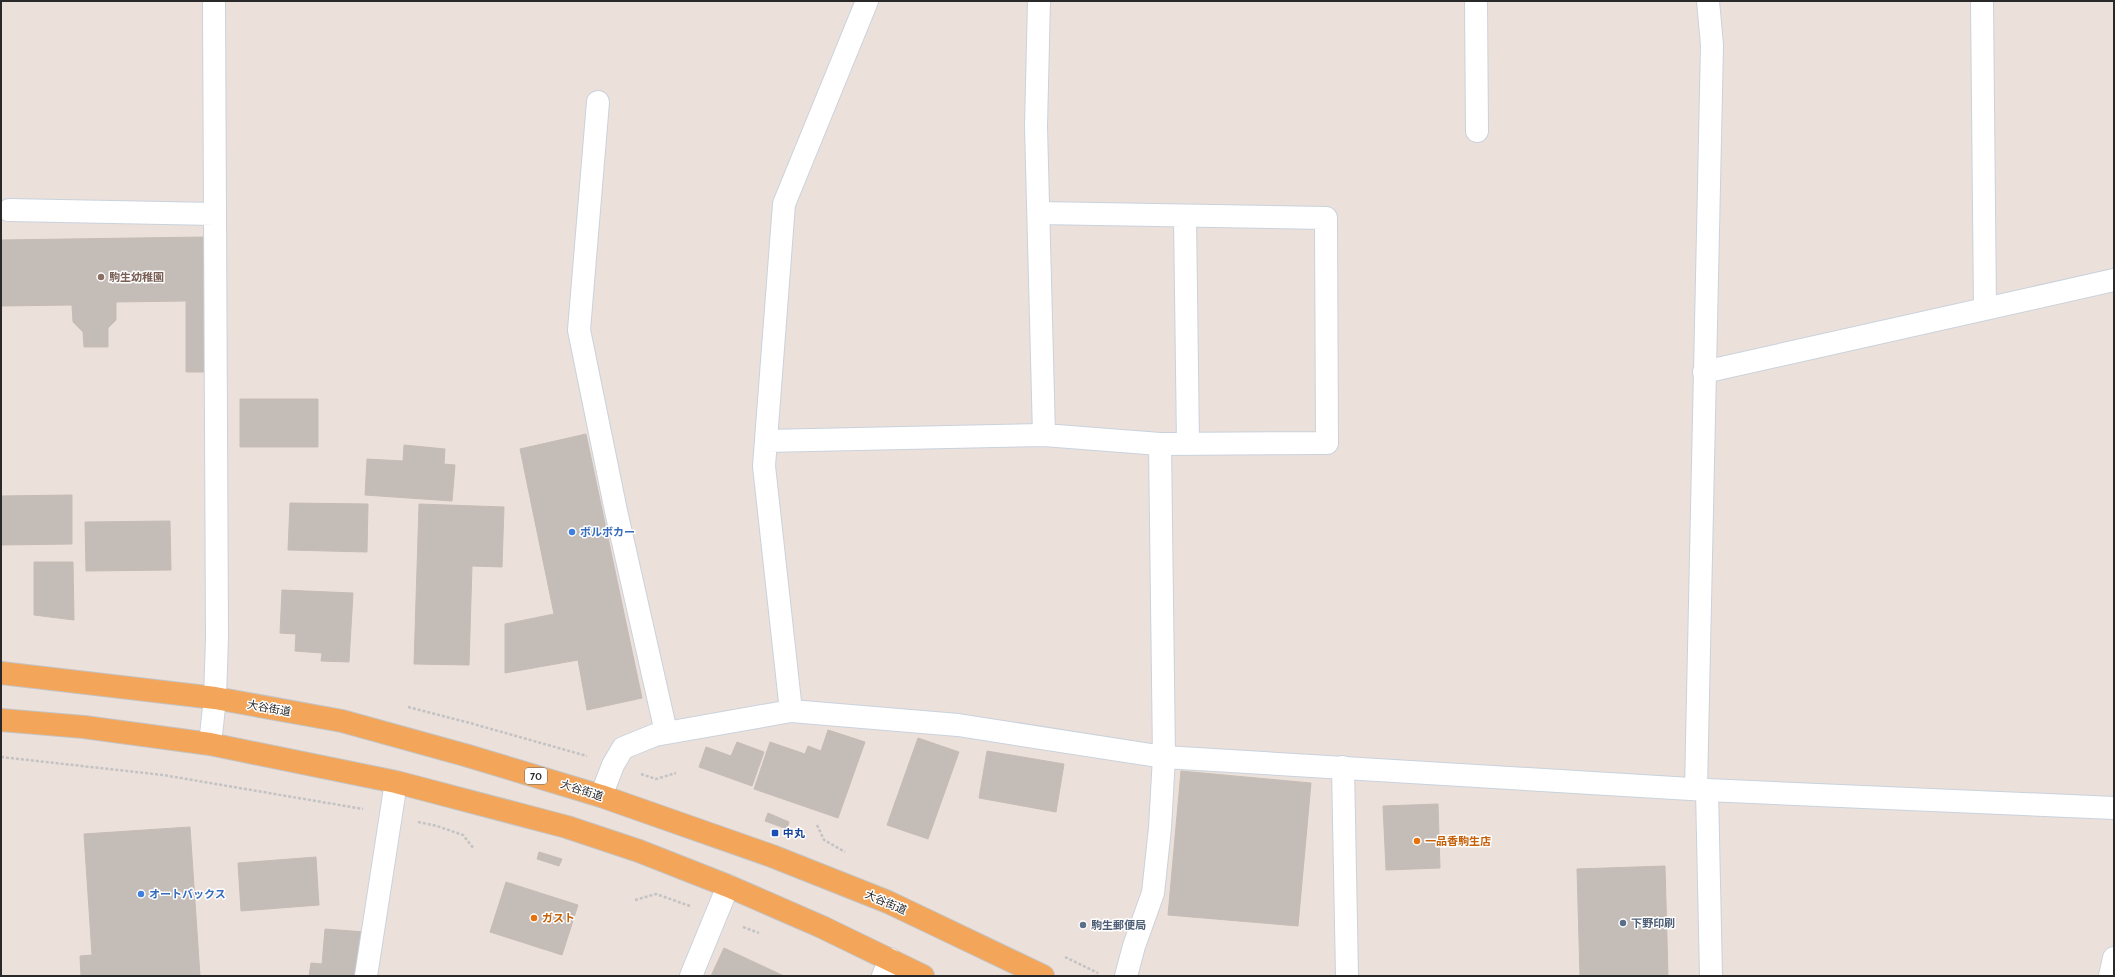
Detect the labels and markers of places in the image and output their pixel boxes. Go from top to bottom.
place label: 駒生幼稚園 [109,270,164,284]
marker: 駒生幼稚園 [96,272,106,282]
place label: ボルボカー [580,525,635,539]
marker: ボルボカー [567,527,577,537]
place label: 中丸 [783,826,805,840]
marker: 中丸 [770,828,780,838]
place label: 一品香駒生店 [1425,834,1491,848]
marker: 一品香駒生店 [1412,836,1422,846]
place label: オートバックス [149,887,226,901]
marker: オートバックス [136,889,146,899]
place label: ガスト [542,911,575,925]
marker: ガスト [529,913,539,923]
place label: 下野印刷 [1631,916,1675,930]
place label: 駒生郵便局 [1091,918,1146,932]
marker: 下野印刷 [1618,918,1628,928]
marker: 駒生郵便局 [1078,920,1088,930]

